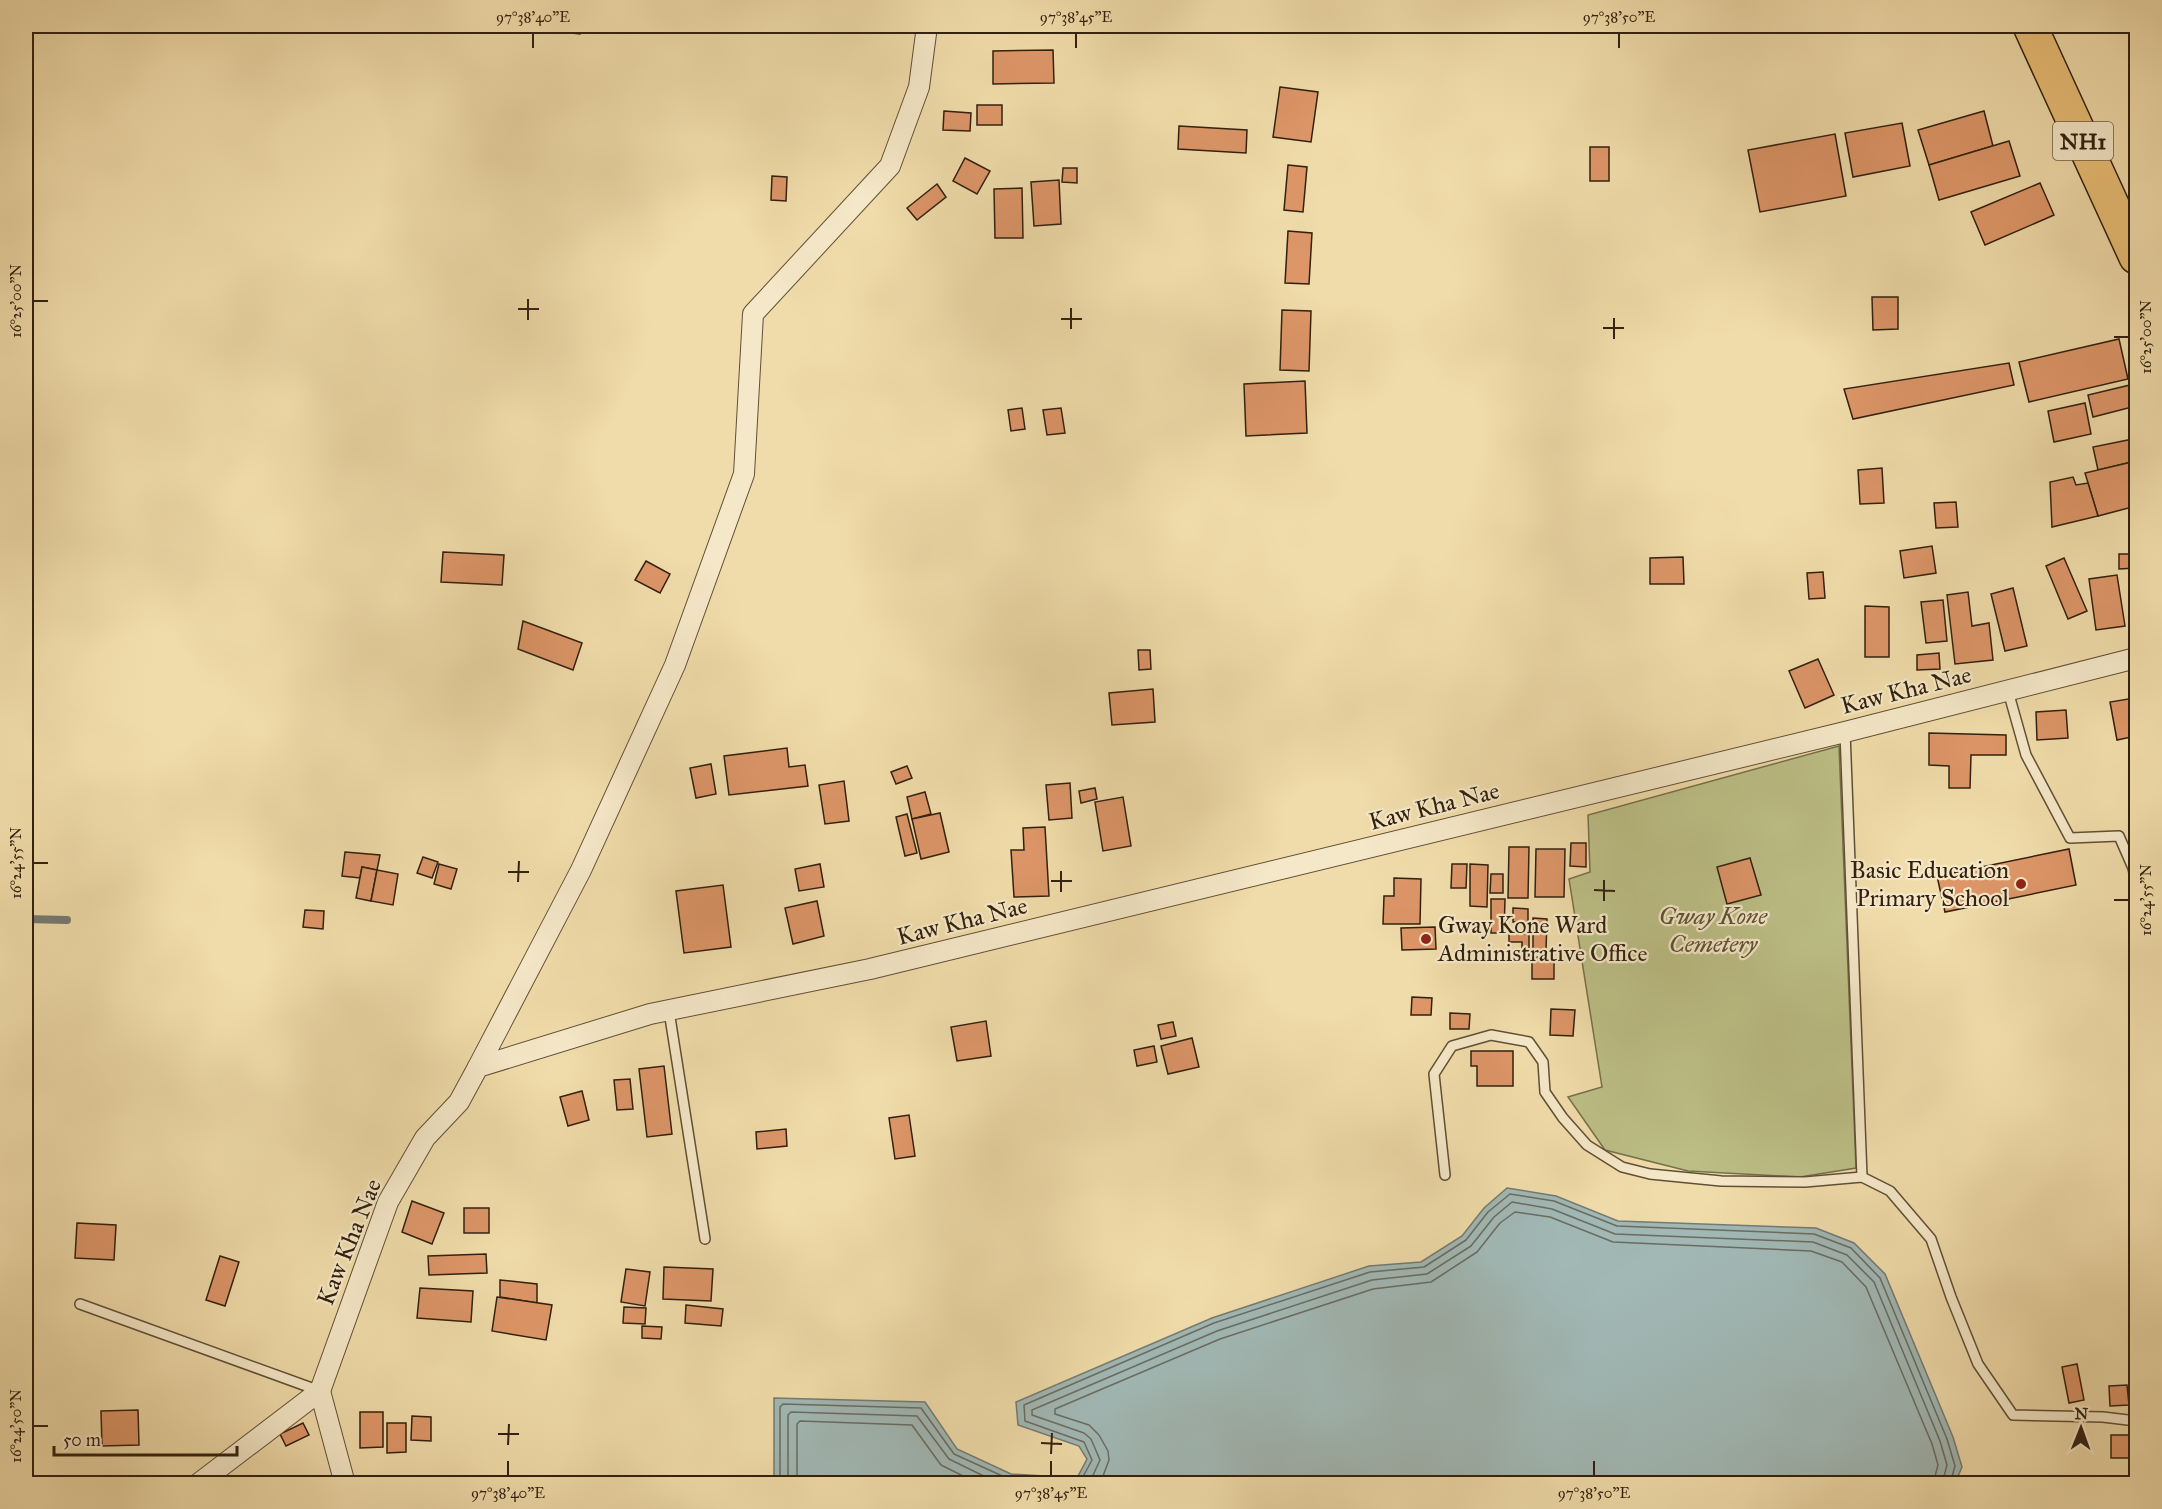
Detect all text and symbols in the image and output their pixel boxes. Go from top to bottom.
text: 97°38'40"E [496,8,570,26]
text: 97°38'45"E [1040,8,1112,26]
text: 97°38'50"E [1583,8,1656,26]
road number: NH1 [2053,122,2113,160]
text: 16°25'00"N [7,264,25,338]
text: 16°25'00"N [2137,300,2155,374]
street label: Kaw Kha Nae [1838,659,1974,721]
street label: Kaw Kha Nae [1366,775,1502,837]
text: 16°24'55"N [7,827,25,899]
place label: Basic Education Primary School [1850,855,2010,913]
text: 16°24'55"N [2137,864,2155,936]
marker: Basic Education Primary School [2014,877,2028,891]
street label: Kaw Kha Nae [894,890,1030,952]
park label: Gway Kone Cemetery [1659,901,1768,959]
place label: Gway Kone Ward Administrative Office [1437,910,1647,968]
marker: Gway Kone Ward Administrative Office [1419,932,1433,946]
street label: Kaw Kha Nae [310,1174,388,1310]
text: 16°24'50"N [7,1389,25,1463]
north arrow [2051,1398,2111,1458]
text: N [2074,1404,2089,1423]
scale bar [54,1419,237,1457]
text: 50 m [63,1429,101,1451]
text: 97°38'40"E [471,1484,545,1502]
text: 97°38'45"E [1015,1484,1087,1502]
text: 97°38'50"E [1558,1484,1631,1502]

